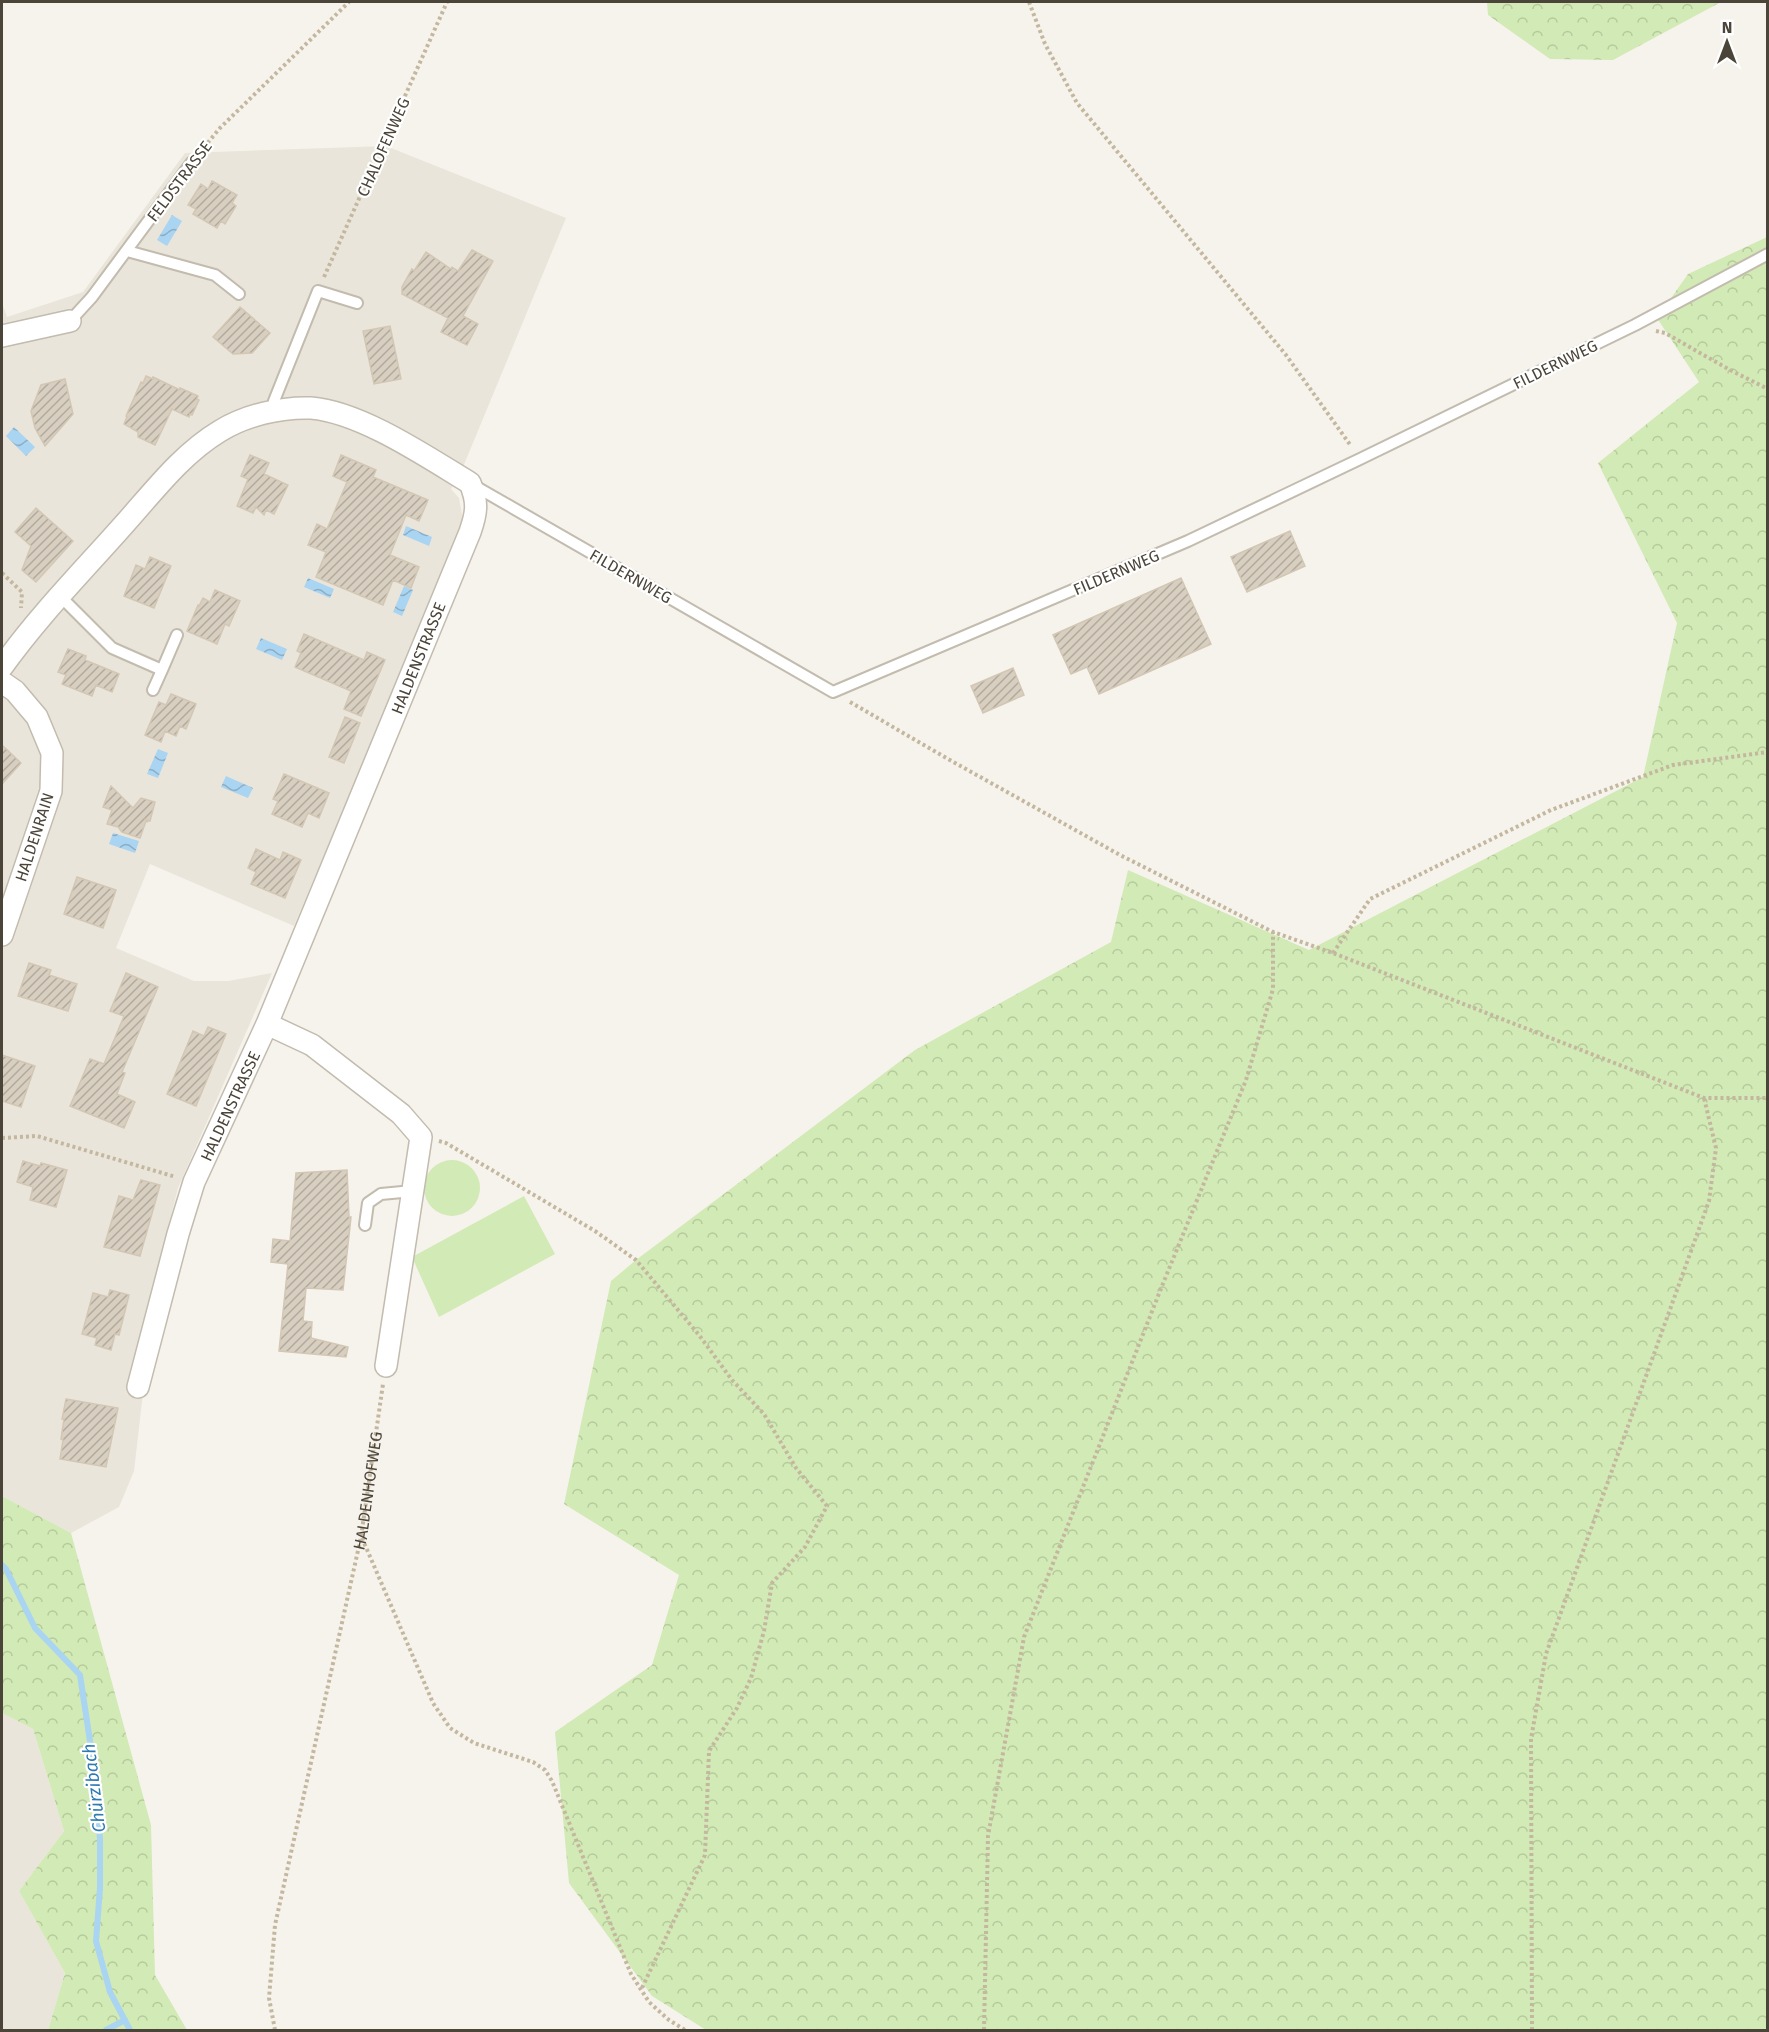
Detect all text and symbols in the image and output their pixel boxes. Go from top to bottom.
north arrow [1697,12,1757,72]
text: N [1722,18,1732,37]
street label: CHALOFENWEG [353,95,414,200]
street label: FELDSTRASSE [143,137,216,225]
street label: FILDERNWEG [1510,336,1601,393]
street label: FILDERNWEG [586,545,675,608]
street label: FILDERNWEG [1070,546,1162,599]
street label: HALDENSTRASSE [387,599,450,717]
street label: HALDENRAIN [11,790,58,884]
street label: HALDENSTRASSE [197,1048,264,1164]
street label: HALDENHOFWEG [349,1430,386,1552]
water label: Chürzibach [78,1742,110,1834]

